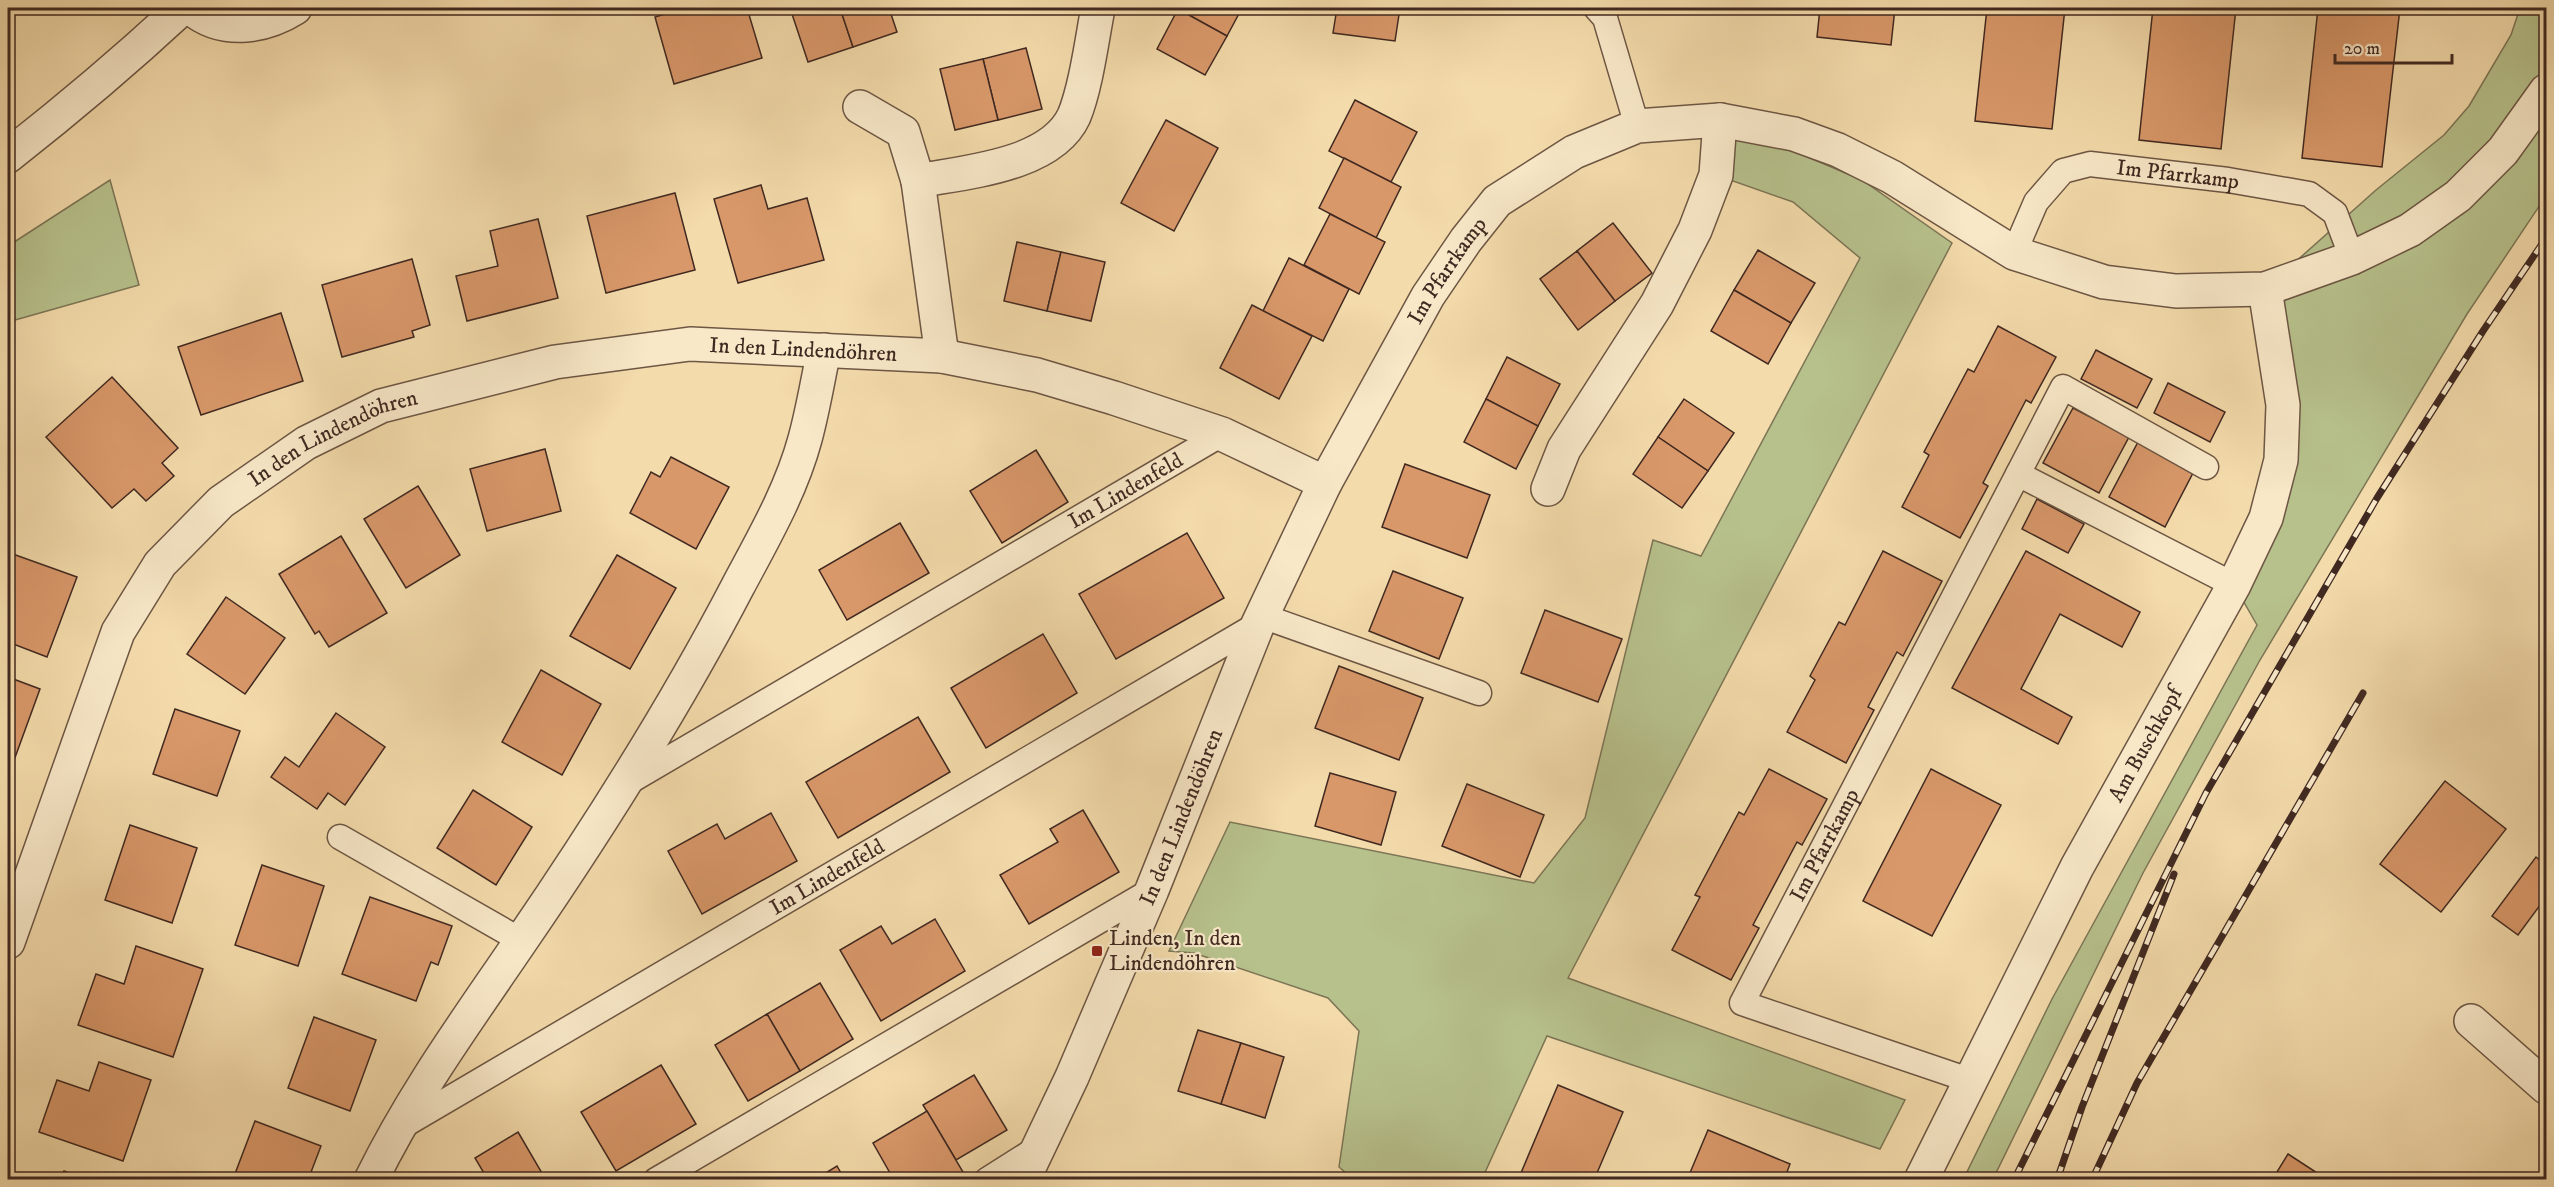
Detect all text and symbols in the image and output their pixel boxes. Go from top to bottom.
scale bar [2335,27,2452,65]
text: 20 m [2344,38,2380,60]
street label: Im Pfarrkamp [2115,154,2241,195]
street label: Im Pfarrkamp [1402,211,1493,329]
street label: In den Lindendöhren [709,331,898,367]
street label: In den Lindendöhren [243,384,421,492]
street label: Im Lindenfeld [1063,446,1188,535]
street label: Am Buschkopf [2102,679,2190,807]
street label: In den Lindendöhren [1134,724,1229,910]
street label: Im Pfarrkamp [1784,784,1865,906]
street label: Im Lindenfeld [765,833,889,921]
place label: Linden, In den Lindendöhren [1109,925,1242,977]
marker: Linden, In den Lindendöhren [1090,944,1104,958]

